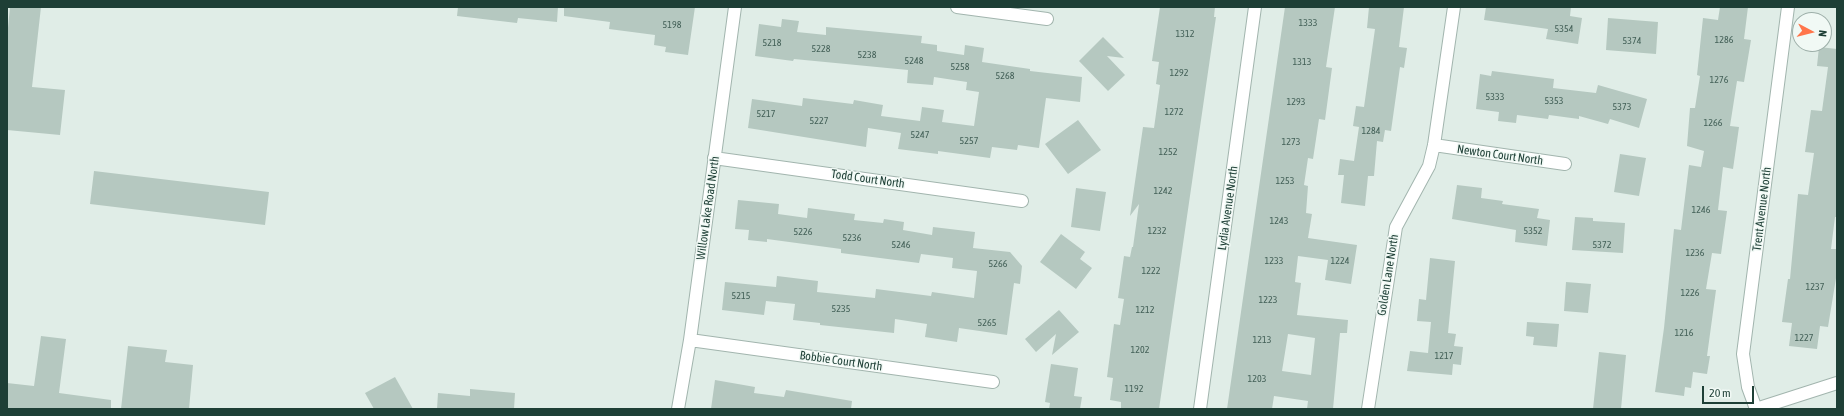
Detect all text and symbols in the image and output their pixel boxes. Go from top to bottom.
north arrow [1792,12,1832,52]
house number: 1333 [1299,17,1317,29]
house number: 5198 [663,19,681,31]
house number: 5354 [1555,23,1573,35]
house number: 1312 [1176,28,1194,40]
text: N [1817,29,1829,37]
house number: 1286 [1715,34,1733,46]
house number: 5374 [1623,35,1641,47]
house number: 5218 [763,37,781,49]
house number: 5228 [812,43,830,55]
house number: 5238 [858,49,876,61]
house number: 5248 [905,55,923,67]
house number: 1313 [1293,56,1311,68]
house number: 5258 [951,61,969,73]
house number: 1292 [1170,67,1188,79]
house number: 5268 [996,70,1014,82]
house number: 1276 [1710,74,1728,86]
house number: 5333 [1486,91,1504,103]
house number: 5353 [1545,95,1563,107]
house number: 1293 [1287,96,1305,108]
house number: 5373 [1613,101,1631,113]
house number: 1272 [1165,106,1183,118]
house number: 5217 [757,108,775,120]
house number: 5227 [810,115,828,127]
house number: 1266 [1704,117,1722,129]
house number: 1284 [1362,125,1380,137]
house number: 5247 [911,129,929,141]
house number: 5257 [960,135,978,147]
house number: 1273 [1282,136,1300,148]
street label: Newton Court North [1456,142,1544,168]
house number: 1252 [1159,146,1177,158]
street label: Willow Lake Road North [694,155,722,261]
street label: Lydia Avenue North [1215,165,1241,251]
street label: Trent Avenue North [1750,166,1774,252]
street label: Todd Court North [830,167,906,191]
house number: 1253 [1276,175,1294,187]
house number: 1242 [1154,185,1172,197]
house number: 1246 [1692,204,1710,216]
house number: 1243 [1270,215,1288,227]
house number: 1232 [1148,225,1166,237]
house number: 5352 [1524,225,1542,237]
house number: 5226 [794,226,812,238]
house number: 5236 [843,232,861,244]
street label: Golden Lane North [1374,233,1402,317]
house number: 5246 [892,239,910,251]
house number: 5372 [1593,239,1611,251]
house number: 1236 [1686,247,1704,259]
house number: 1233 [1265,255,1283,267]
house number: 1224 [1331,255,1349,267]
house number: 5266 [989,258,1007,270]
house number: 1222 [1142,265,1160,277]
house number: 1237 [1806,281,1824,293]
house number: 1226 [1681,287,1699,299]
house number: 5215 [732,290,750,302]
house number: 1223 [1259,294,1277,306]
house number: 5235 [832,303,850,315]
house number: 1212 [1136,304,1154,316]
house number: 5265 [978,317,996,329]
house number: 1216 [1675,327,1693,339]
house number: 1227 [1795,332,1813,344]
house number: 1213 [1253,334,1271,346]
house number: 1202 [1131,344,1149,356]
street label: Bobbie Court North [799,348,883,374]
house number: 1217 [1435,350,1453,362]
house number: 1203 [1248,373,1266,385]
scale bar [1704,378,1756,404]
house number: 1192 [1125,383,1143,395]
text: 20 m [1709,386,1731,400]

